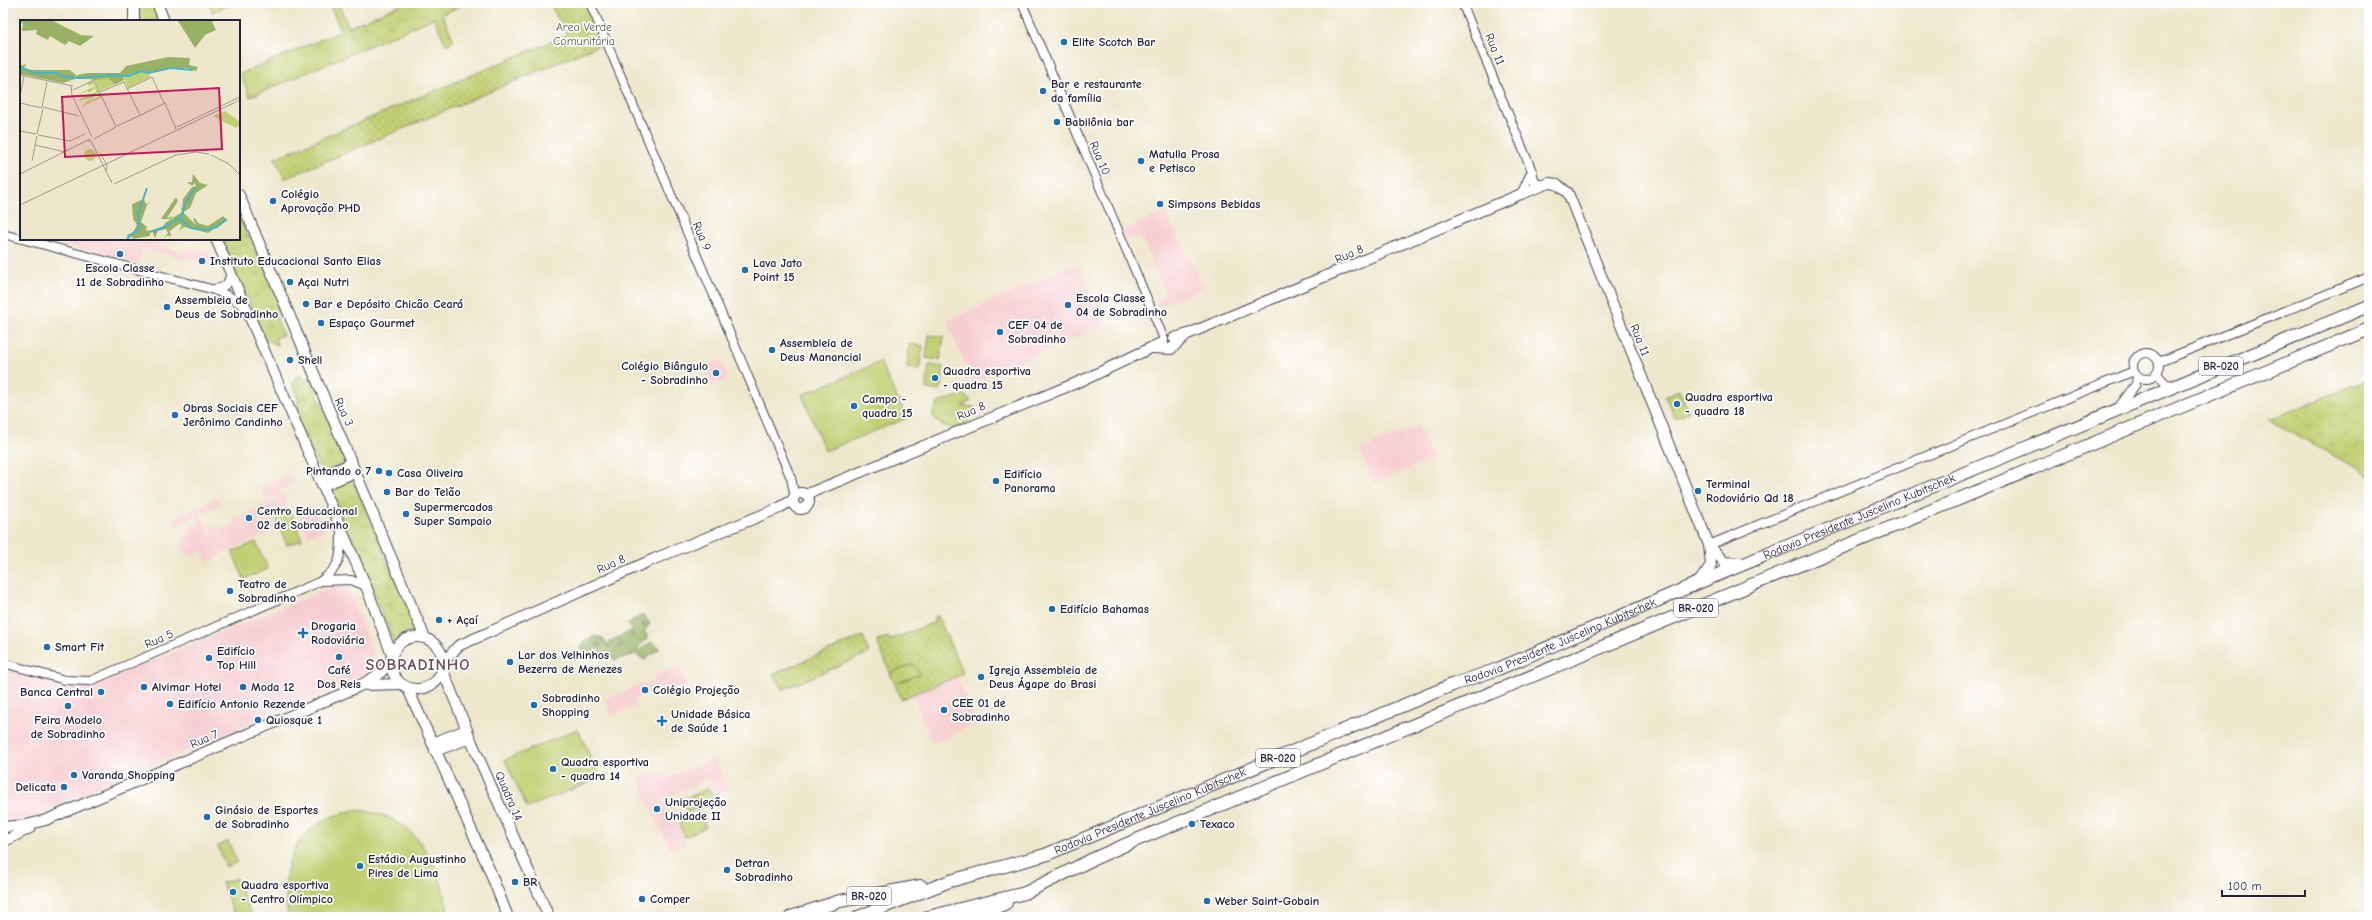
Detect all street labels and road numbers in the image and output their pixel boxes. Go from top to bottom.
street label: Rua 11 [1482,31,1508,67]
street label: Rua 10 [1087,139,1113,177]
street label: Rua 9 [690,220,714,252]
street label: Rua 8 [1333,242,1365,266]
street label: Rua 11 [1627,322,1653,358]
road number: BR-020 [2199,357,2243,375]
street label: Rua 3 [332,396,356,428]
street label: Rua 8 [955,399,987,423]
street label: Rodovia Presidente Juscelino Kubitschek [1761,471,1957,562]
street label: Rua 8 [595,552,627,576]
street label: Rodovia Presidente Juscelino Kubitschek [1462,595,1658,687]
road number: BR-020 [1674,599,1718,617]
street label: Rua 5 [142,627,176,651]
street label: Rua 7 [188,727,220,751]
road number: BR-020 [1256,749,1300,767]
street label: Rodovia Presidente Juscelino Kubitschek [1052,765,1248,857]
street label: Quadra 14 [492,769,526,823]
road number: BR-020 [847,887,891,905]

